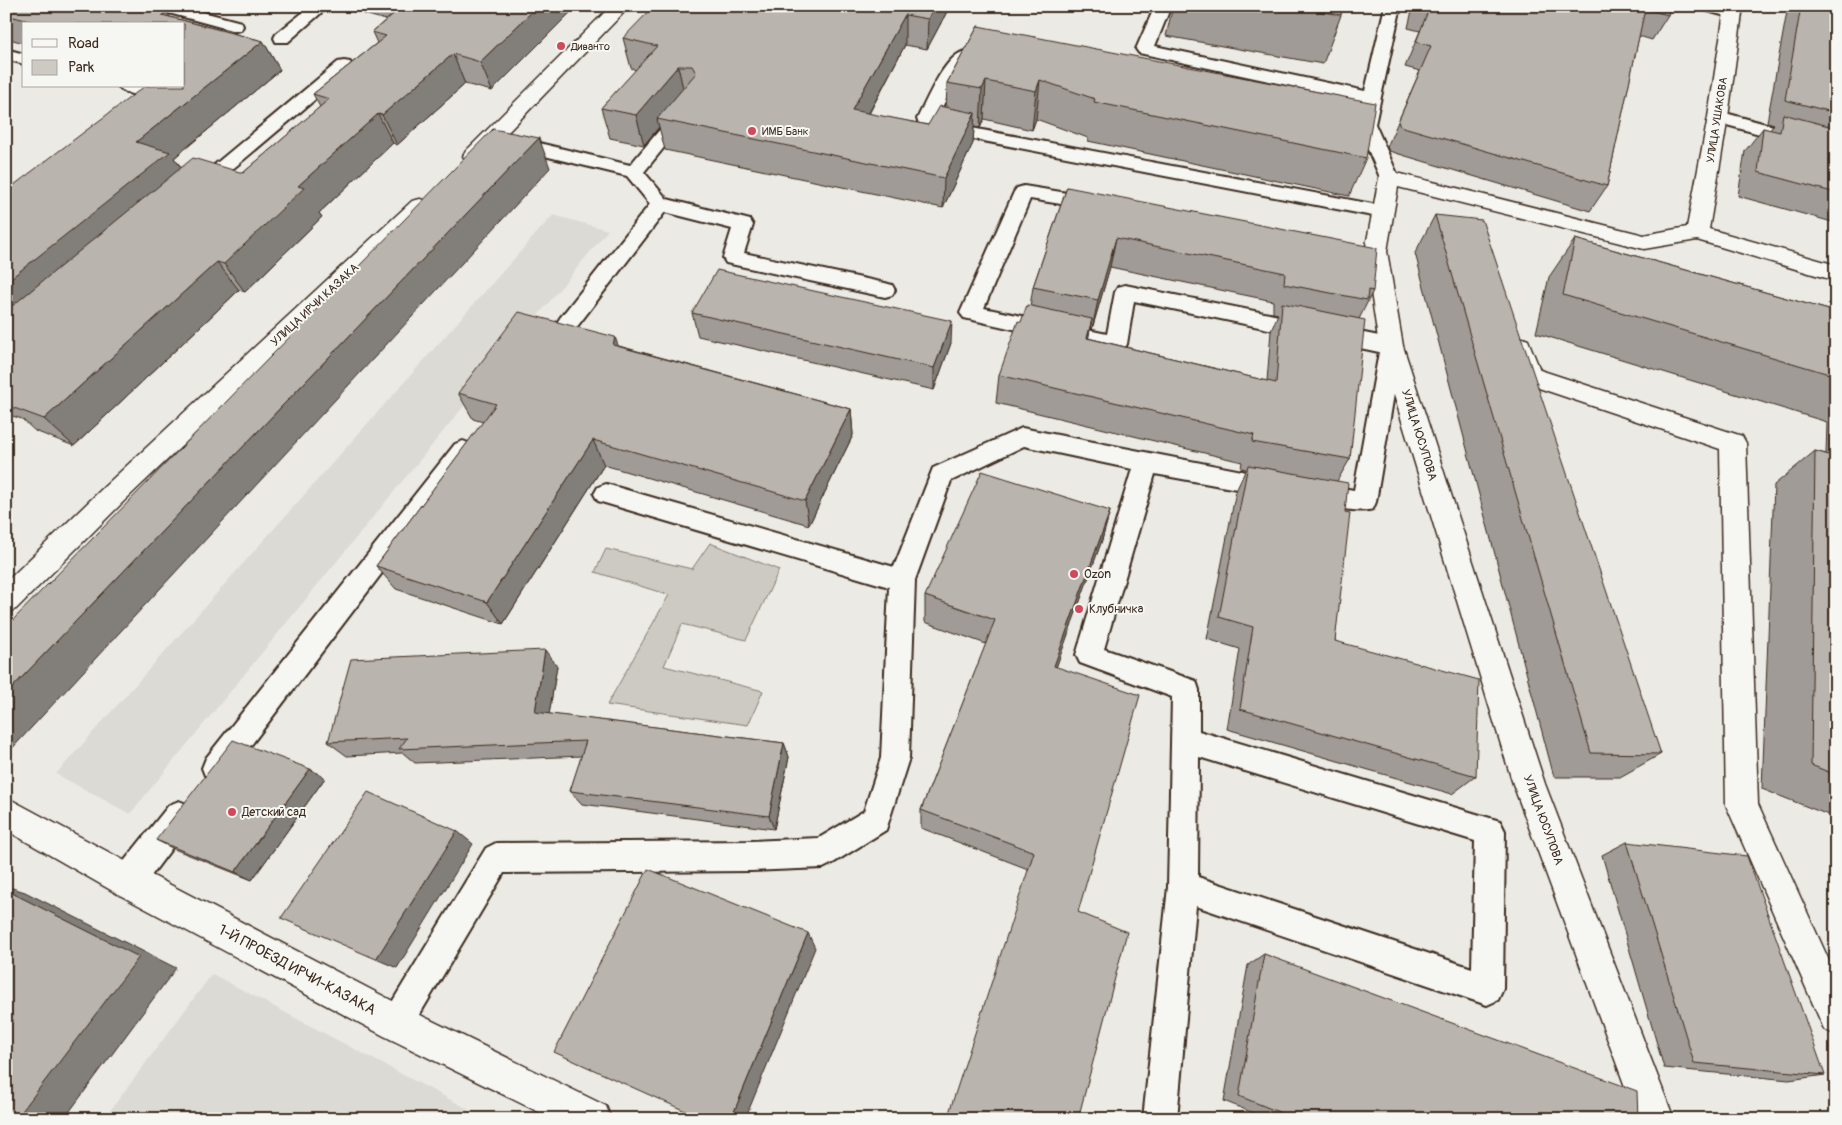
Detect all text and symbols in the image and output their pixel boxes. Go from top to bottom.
legend [22,22,185,88]
text: Road [68,34,99,53]
marker: Диванто [555,40,567,52]
place label: Диванто [570,40,610,53]
text: Park [68,58,95,77]
street label: УЛИЦА УШАКОВА [1704,76,1730,164]
marker: ИМБ Банк [746,125,758,137]
place label: ИМБ Банк [762,125,809,138]
street label: УЛИЦА ИРЧИ КАЗАКА [268,260,362,350]
street label: УЛИЦА ЮСУПОВА [1398,387,1440,483]
place label: Ozon [1084,567,1111,582]
marker: Ozon [1068,568,1080,580]
place label: Клубничка [1089,602,1144,617]
marker: Клубничка [1073,603,1085,615]
street label: УЛИЦА ЮСУПОВА [1520,773,1566,867]
place label: Детский сад [241,805,307,820]
marker: Детский сад [226,806,238,818]
street label: 1-Й ПРОЕЗД ИРЧИ-КАЗАКА [215,920,379,1020]

